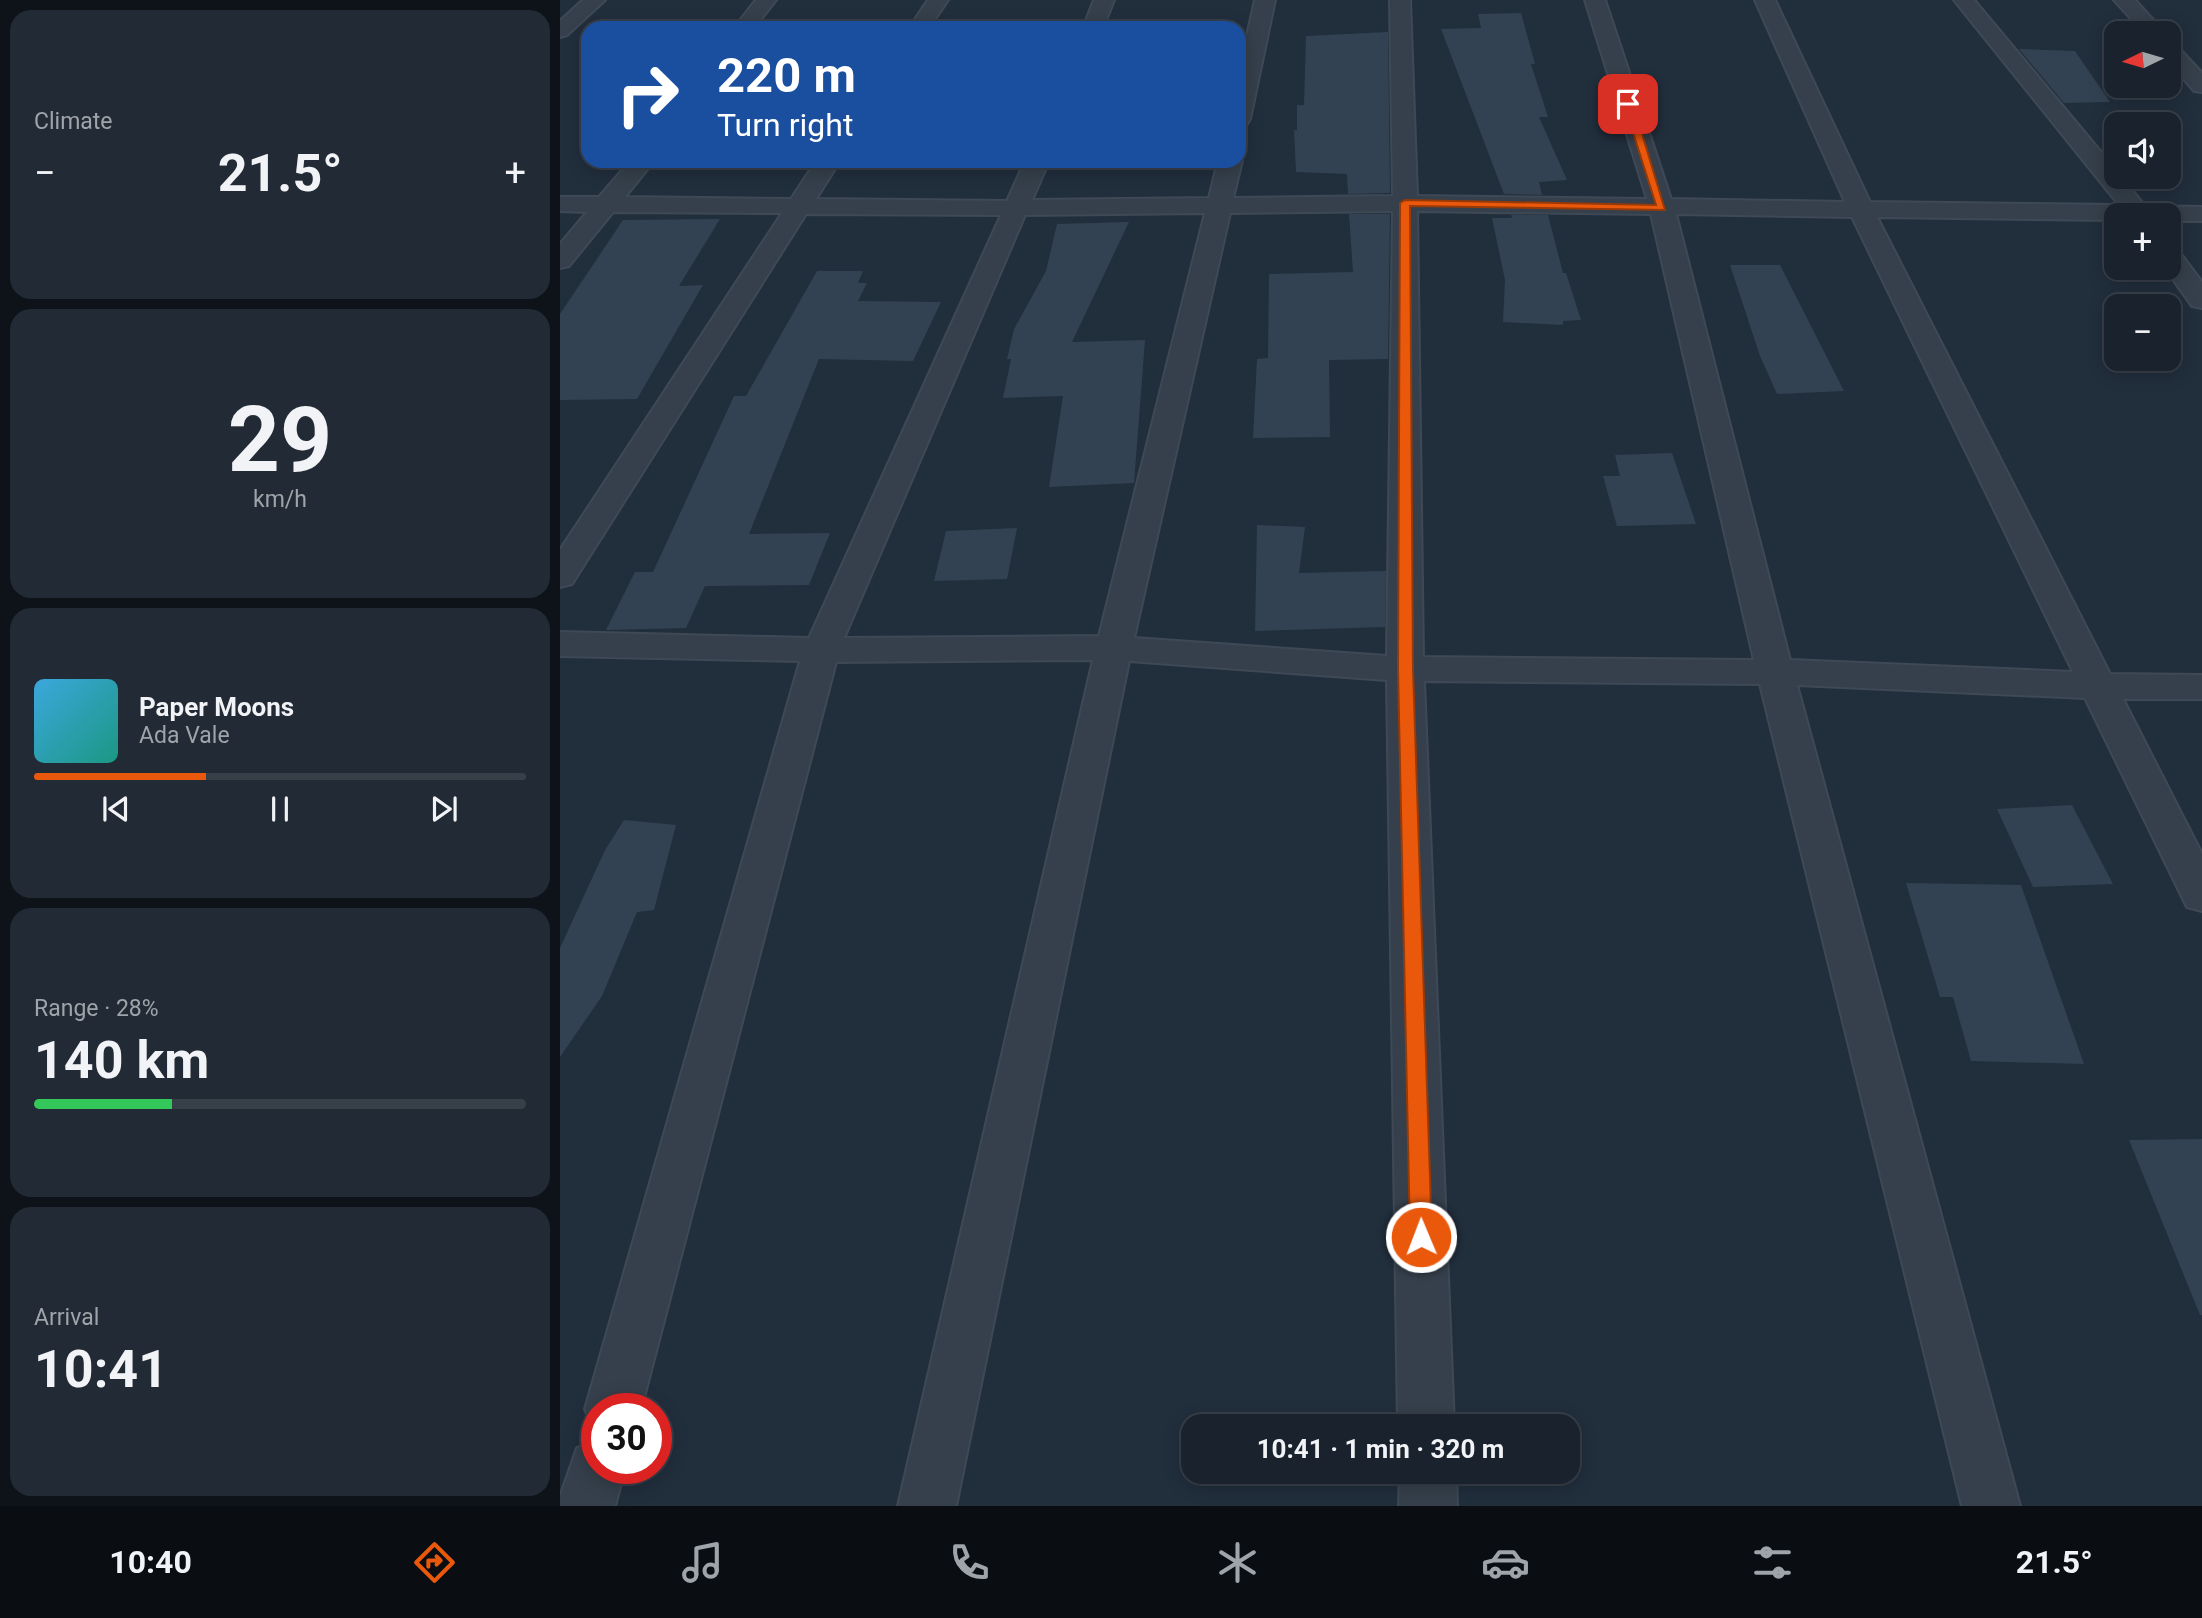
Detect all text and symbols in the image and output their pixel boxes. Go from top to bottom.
north arrow [2104,21,2180,98]
map controls [2104,21,2181,371]
text: 220 m [717,47,856,104]
icon: right [602,49,693,140]
pin [1598,74,1658,134]
icon: arrive [1609,85,1647,123]
text: Turn right [717,106,853,144]
text: Climate [34,108,113,135]
button: sound [2104,112,2181,189]
text: 21.5° [218,143,343,204]
text: − [34,151,56,195]
text: + [504,151,526,195]
button: + [2104,203,2181,280]
button: − [2104,294,2181,371]
text: 29 [228,387,332,493]
text: km/h [253,486,307,513]
text: Paper Moons [139,692,294,722]
text: Ada Vale [139,722,230,749]
icon: previous [97,790,135,828]
icon: pause [261,790,299,828]
icon: next [425,790,463,828]
text: Range · 28% [34,995,159,1022]
text: 140 km [34,1030,209,1091]
position arrow [1384,1200,1458,1274]
text: Arrival [34,1304,99,1331]
text: 10:41 [34,1339,168,1400]
speed limit sign: 30 [581,1393,672,1484]
text: 10:41 · 1 min · 320 m [1257,1434,1504,1464]
icon: directions [410,1538,459,1587]
icon: music [678,1538,727,1587]
icon: phone [945,1538,994,1587]
icon: climate [1213,1538,1262,1587]
icon: car [1481,1538,1530,1587]
icon: filters [1748,1538,1797,1587]
text: 10:40 [109,1543,192,1581]
text: 21.5° [2016,1543,2093,1581]

